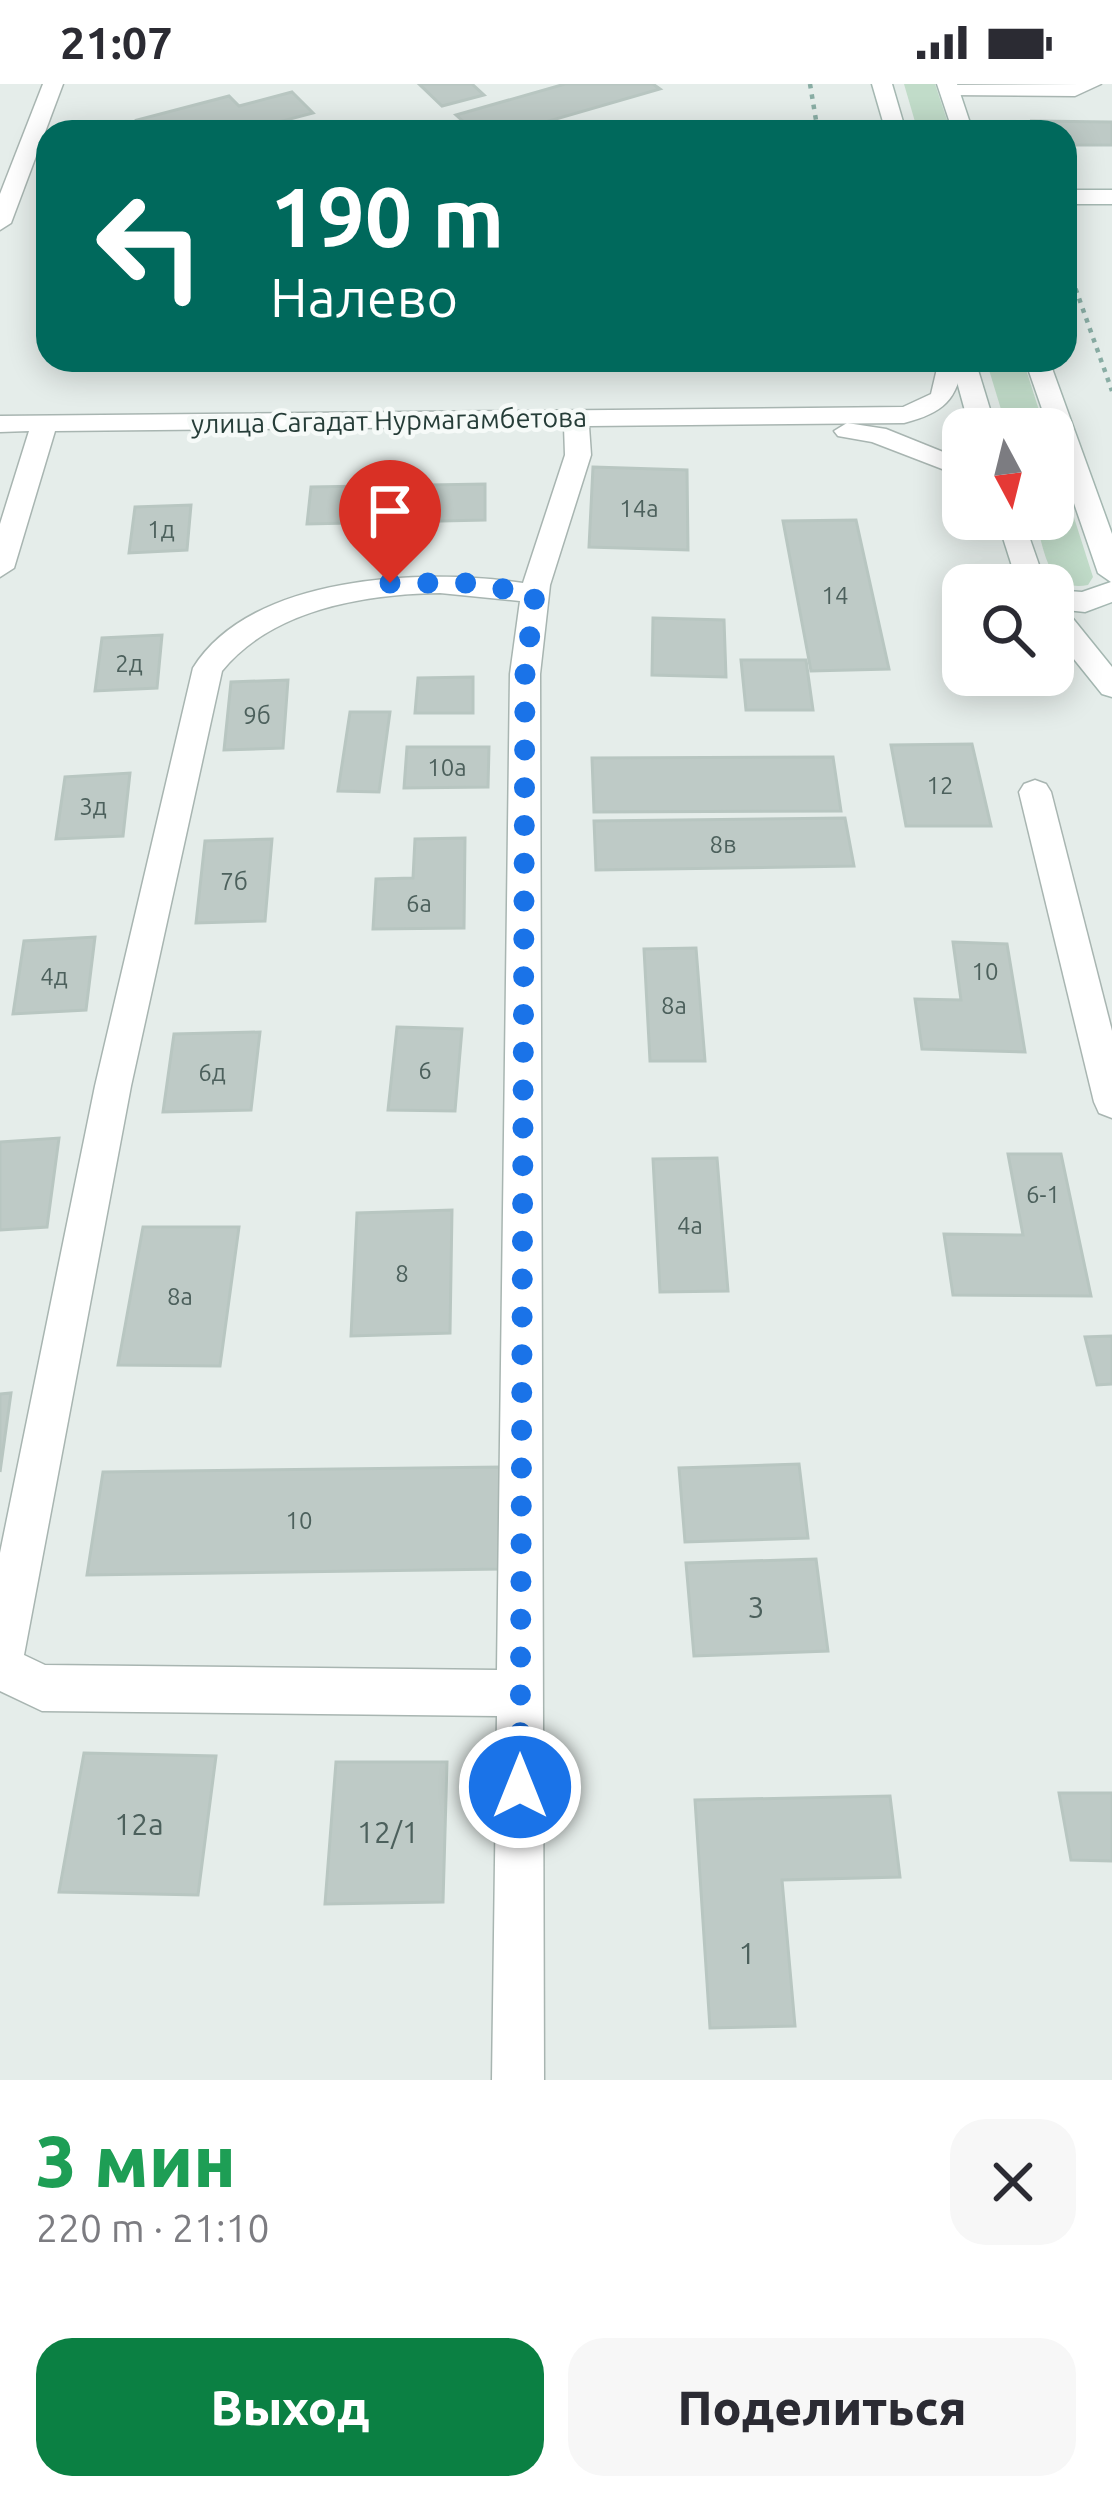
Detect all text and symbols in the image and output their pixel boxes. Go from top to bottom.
text: 21:07 [60,17,173,68]
icon: left [72,168,228,324]
text: 190 m [270,169,504,263]
text: Налево [270,267,458,327]
street label: улица Сагадат Нурмагамбетова [191,402,587,438]
north arrow [942,408,1074,540]
map controls [942,408,1074,696]
pin [339,460,441,583]
icon: arrive [357,478,423,544]
house number: 14а [619,495,659,522]
house number: 1д [147,516,175,543]
button: search [942,564,1074,696]
house number: 14 [821,582,849,609]
house number: 2д [115,650,143,677]
house number: 9б [243,702,271,729]
house number: 10а [427,754,467,781]
house number: 12 [926,772,954,799]
house number: 3д [79,793,107,820]
house number: 8в [710,831,736,858]
house number: 7б [220,868,248,895]
house number: 6а [406,890,432,917]
house number: 10 [971,958,999,985]
house number: 4д [40,963,68,990]
house number: 8а [661,992,687,1019]
house number: 6 [418,1057,432,1084]
house number: 6д [198,1059,226,1086]
house number: 6-1 [1026,1181,1060,1208]
house number: 4а [677,1212,703,1239]
house number: 8 [395,1260,409,1287]
house number: 8а [167,1283,193,1310]
house number: 10 [285,1507,313,1534]
house number: 3 [748,1590,764,1624]
position arrow [457,1724,583,1850]
house number: 12а [114,1807,164,1841]
house number: 12/1 [357,1815,419,1849]
house number: 1 [739,1936,755,1970]
button: close [950,2119,1076,2245]
text: 3 мин [36,2120,236,2201]
text: 220 m · 21:10 [36,2206,270,2249]
button: Выход [36,2338,544,2476]
button: Поделиться [568,2338,1076,2476]

